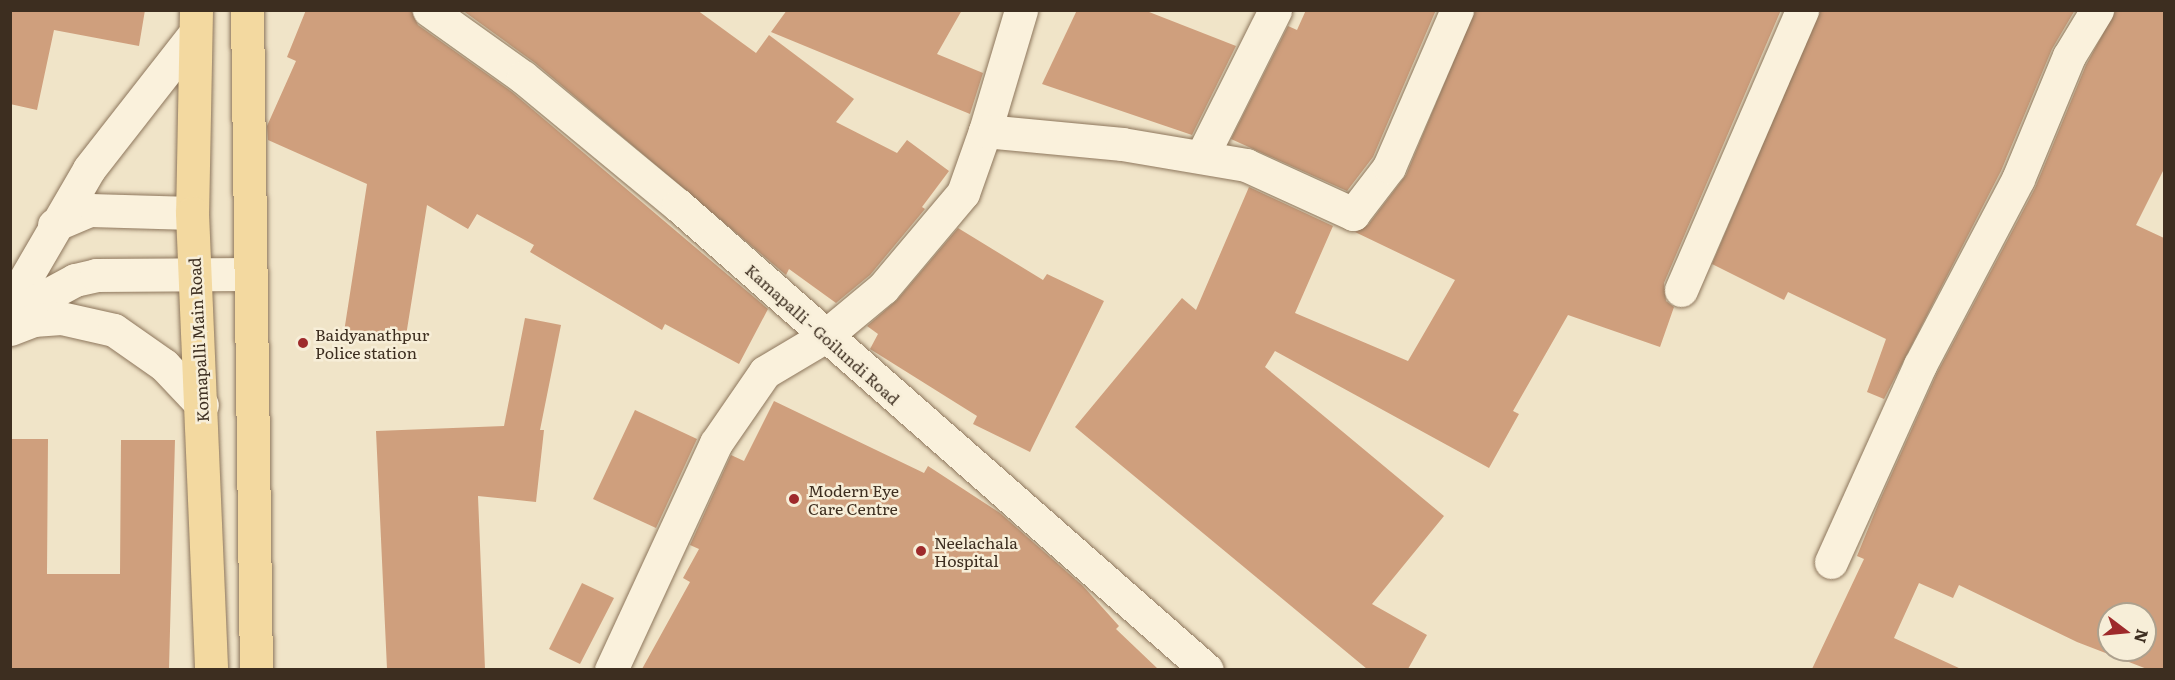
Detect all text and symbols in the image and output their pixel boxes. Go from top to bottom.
street label: Komapalli Main Road [184,257,212,423]
street label: Kamapalli - Goilundi Road [742,260,904,408]
place label: Baidyanathpur Police station [315,324,429,362]
marker: Baidyanathpur Police station [296,336,310,350]
place label: Modern Eye Care Centre [808,480,899,518]
marker: Modern Eye Care Centre [785,490,803,508]
place label: Neelachala Hospital [934,532,1018,570]
marker: Neelachala Hospital [912,542,930,560]
north arrow [2097,602,2157,662]
text: N [2129,627,2156,646]

